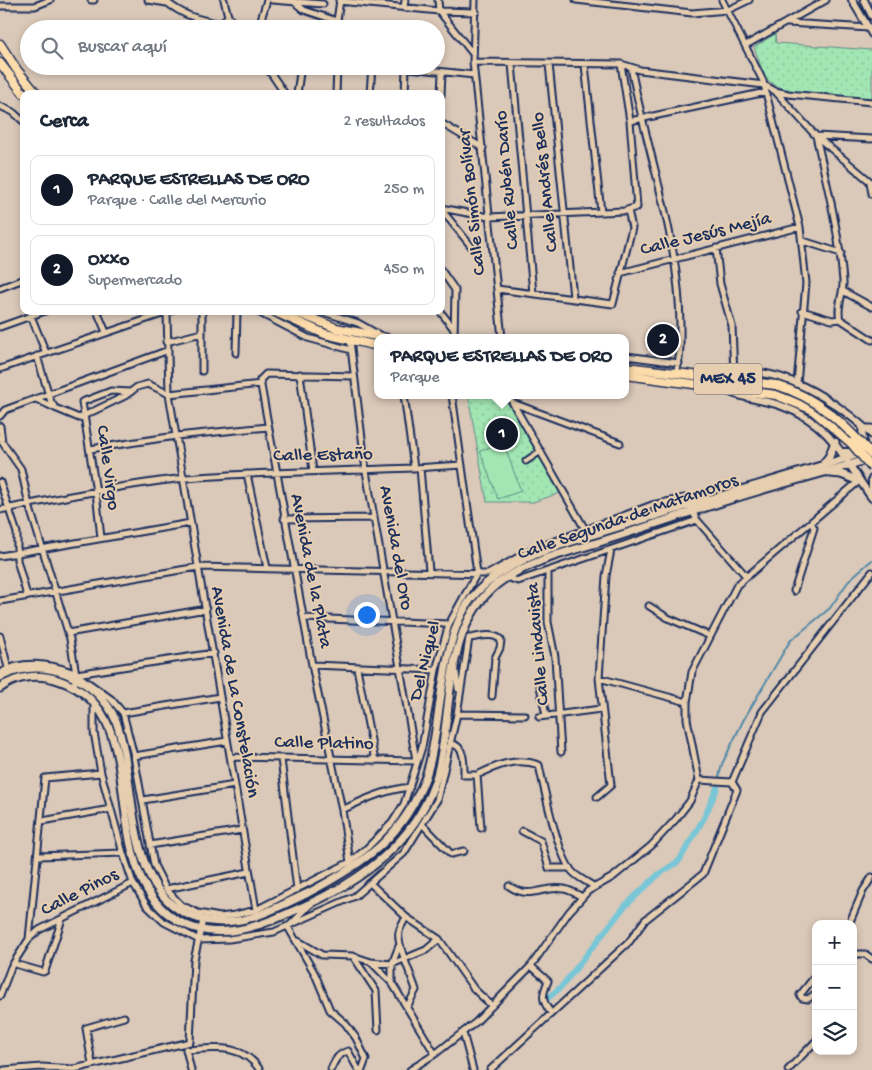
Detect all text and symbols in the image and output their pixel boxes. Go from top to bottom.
search box [20,20,445,75]
icon: search [38,34,66,62]
text: Buscar aquí [78,36,167,59]
street label: Calle Rubén Darío [490,109,526,250]
text: Cerca [40,110,88,135]
street label: Calle Andrés Bello [527,111,565,253]
text: 2 resultados [344,113,425,132]
street label: Calle Simón Bolívar [454,126,492,276]
text: PARQUE ESTRELLAS DE ORO [88,169,309,192]
text: 1 [54,181,60,200]
text: 250 m [384,181,424,200]
text: Parque · Calle del Mercurio [88,192,266,211]
street label: Calle Jesús Mejía [638,207,775,262]
text: Oxxo [88,249,129,272]
text: 2 [53,261,61,280]
text: 450 m [384,261,424,280]
text: Supermercado [88,272,182,291]
pin: 2 [647,321,679,359]
popup [374,334,629,399]
text: PARQUE ESTRELLAS DE ORO [391,346,612,369]
road number: MEX 45 [694,364,762,394]
text: Parque [391,369,439,388]
pin: 1 [486,415,518,453]
street label: Calle Virgo [90,424,124,512]
street label: Calle Estaño [273,444,373,468]
street label: Calle Segunda de Matamoros [515,469,742,567]
street label: Avenida del Oro [373,484,417,612]
street label: Avenida de la Plata [284,492,337,652]
street label: Calle Lindavista [522,580,556,706]
street label: Avenida de La Constelación [204,585,264,799]
your location [354,602,380,628]
street label: Del Niquel [404,619,447,705]
street label: Calle Platino [274,732,374,756]
street label: Calle Pinos [37,863,124,922]
map controls [812,920,857,1055]
button: + [812,920,857,965]
button: − [812,965,857,1010]
button: layers [812,1010,857,1055]

